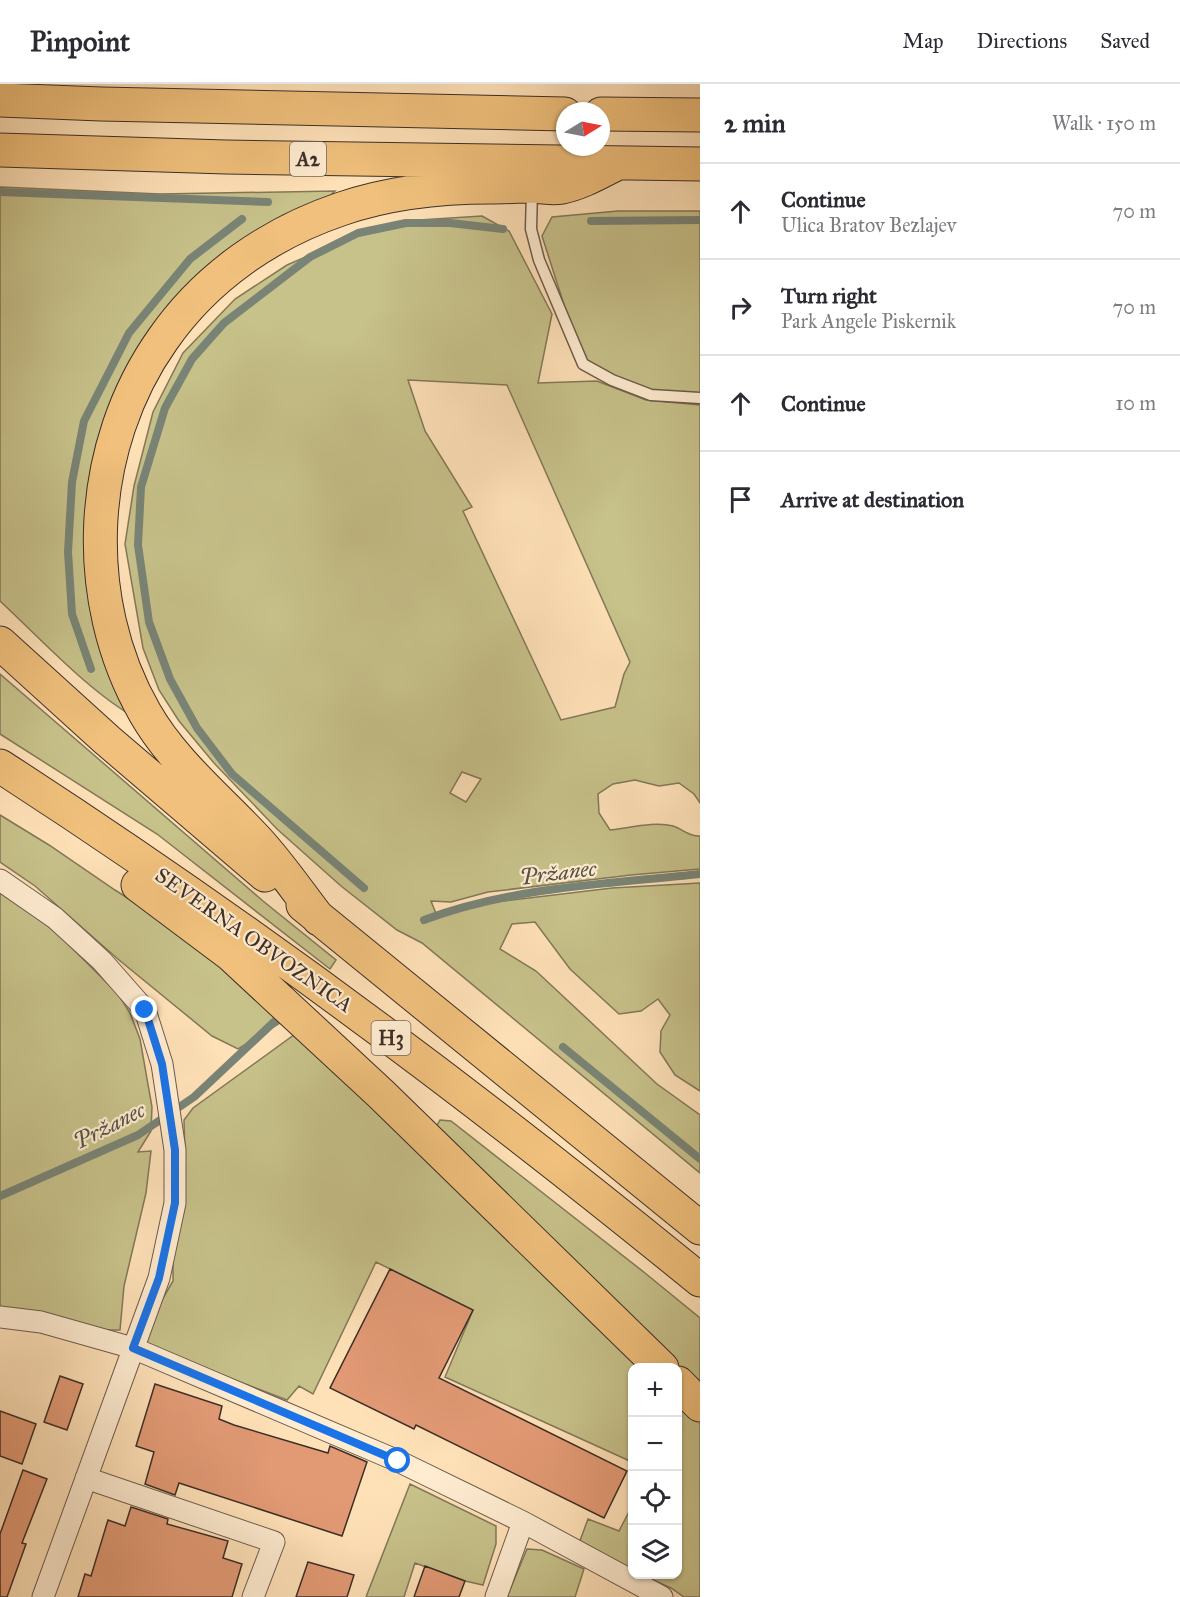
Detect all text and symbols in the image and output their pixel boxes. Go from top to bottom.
text: Pinpoint [30,24,130,59]
text: Map [903,28,944,54]
text: Directions [977,28,1067,54]
text: Saved [1100,28,1150,54]
north arrow [556,102,610,156]
text: 2 min [724,107,785,139]
text: Walk · 150 m [1052,111,1156,135]
road number: A2 [290,142,326,176]
text: Continue [781,186,866,213]
icon: ahead [724,195,757,228]
text: 70 m [1113,199,1156,223]
text: Ulica Bratov Bezlajev [781,213,957,237]
text: Turn right [781,282,877,309]
icon: right [724,291,757,324]
text: 70 m [1113,295,1156,319]
text: Park Angele Piskernik [781,309,956,333]
icon: ahead [724,387,757,420]
text: Continue [781,390,866,417]
text: 10 m [1115,391,1156,415]
icon: arrive [724,483,757,516]
text: Arrive at destination [781,486,964,513]
water label: Pržanec [518,854,599,891]
street label: SEVERNA OBVOZNICA [150,862,358,1018]
route end [131,996,157,1022]
road number: H3 [372,1021,410,1055]
water label: Pržanec [69,1096,151,1155]
map controls [628,1363,682,1579]
button: + [628,1363,682,1417]
button: − [628,1417,682,1471]
route start [384,1447,410,1473]
button: locate [628,1471,682,1525]
button: layers [628,1525,682,1579]

